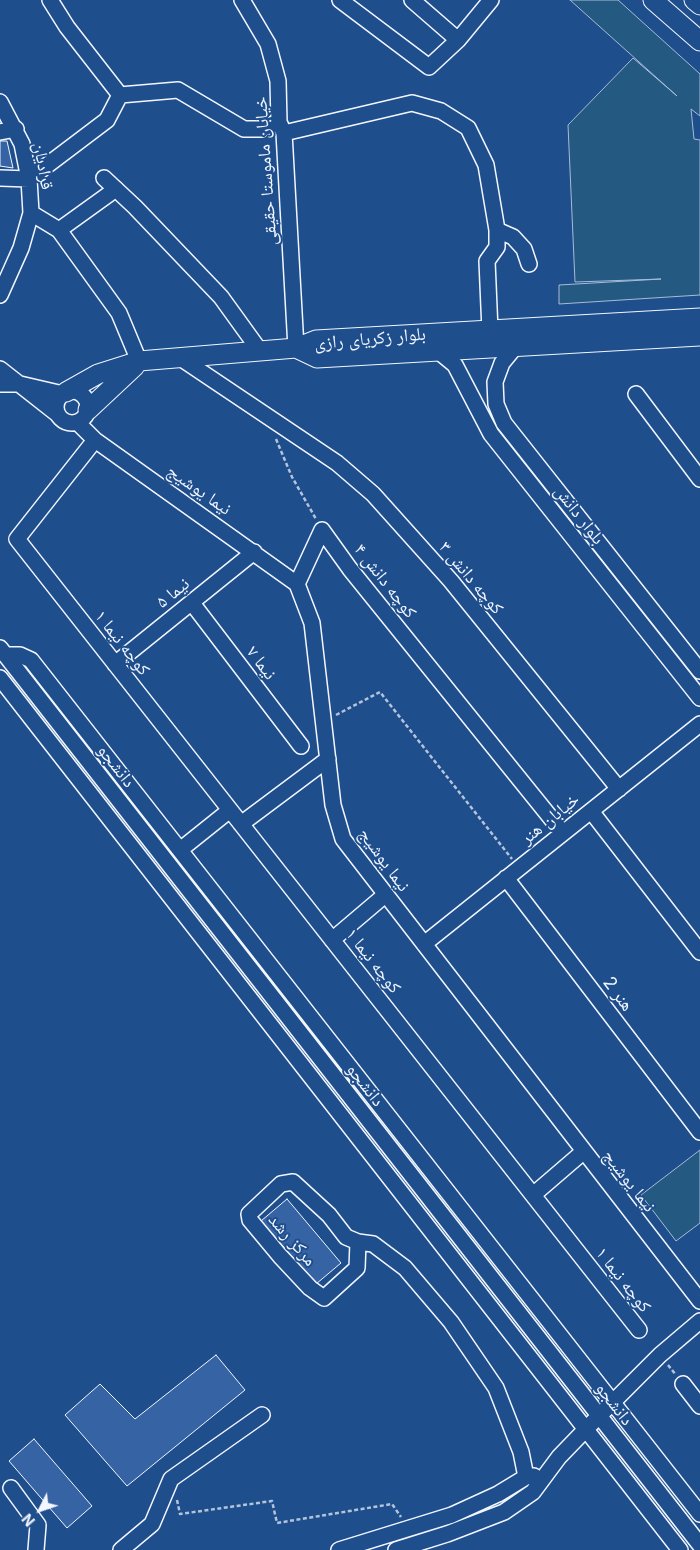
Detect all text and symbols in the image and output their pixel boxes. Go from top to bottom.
street label: خیابان ماموستا حقیقی [250,96,282,246]
street label: قرادیان [28,141,58,191]
street label: بلوار زکریای رازی [313,323,427,355]
street label: نیما یوشیج [163,460,235,520]
street label: بلوار دانش [549,481,609,549]
street label: کوچه دانش ۳ [434,537,508,619]
street label: کوچه دانش ۴ [349,539,421,623]
street label: نیما ۵ [152,573,194,613]
street label: کوچه نیما ۱ [90,606,154,680]
street label: نیما ۷ [241,642,281,684]
street label: دانشجو [92,740,140,792]
street label: خیابان هنر [516,789,584,849]
street label: نیما یوشیج [354,824,414,896]
street label: کوچه نیما ۱ [341,924,405,998]
street label: هنر 2 [598,972,638,1016]
street label: دانشجو [341,1059,389,1111]
street label: نیما یوشیج [598,1145,660,1217]
street label: مرکز رشد [263,1209,321,1271]
street label: کوچه نیما ۱ [591,1243,655,1317]
street label: دانشجو [590,1378,638,1430]
north arrow [15,1485,65,1535]
text: N [18,1511,38,1530]

